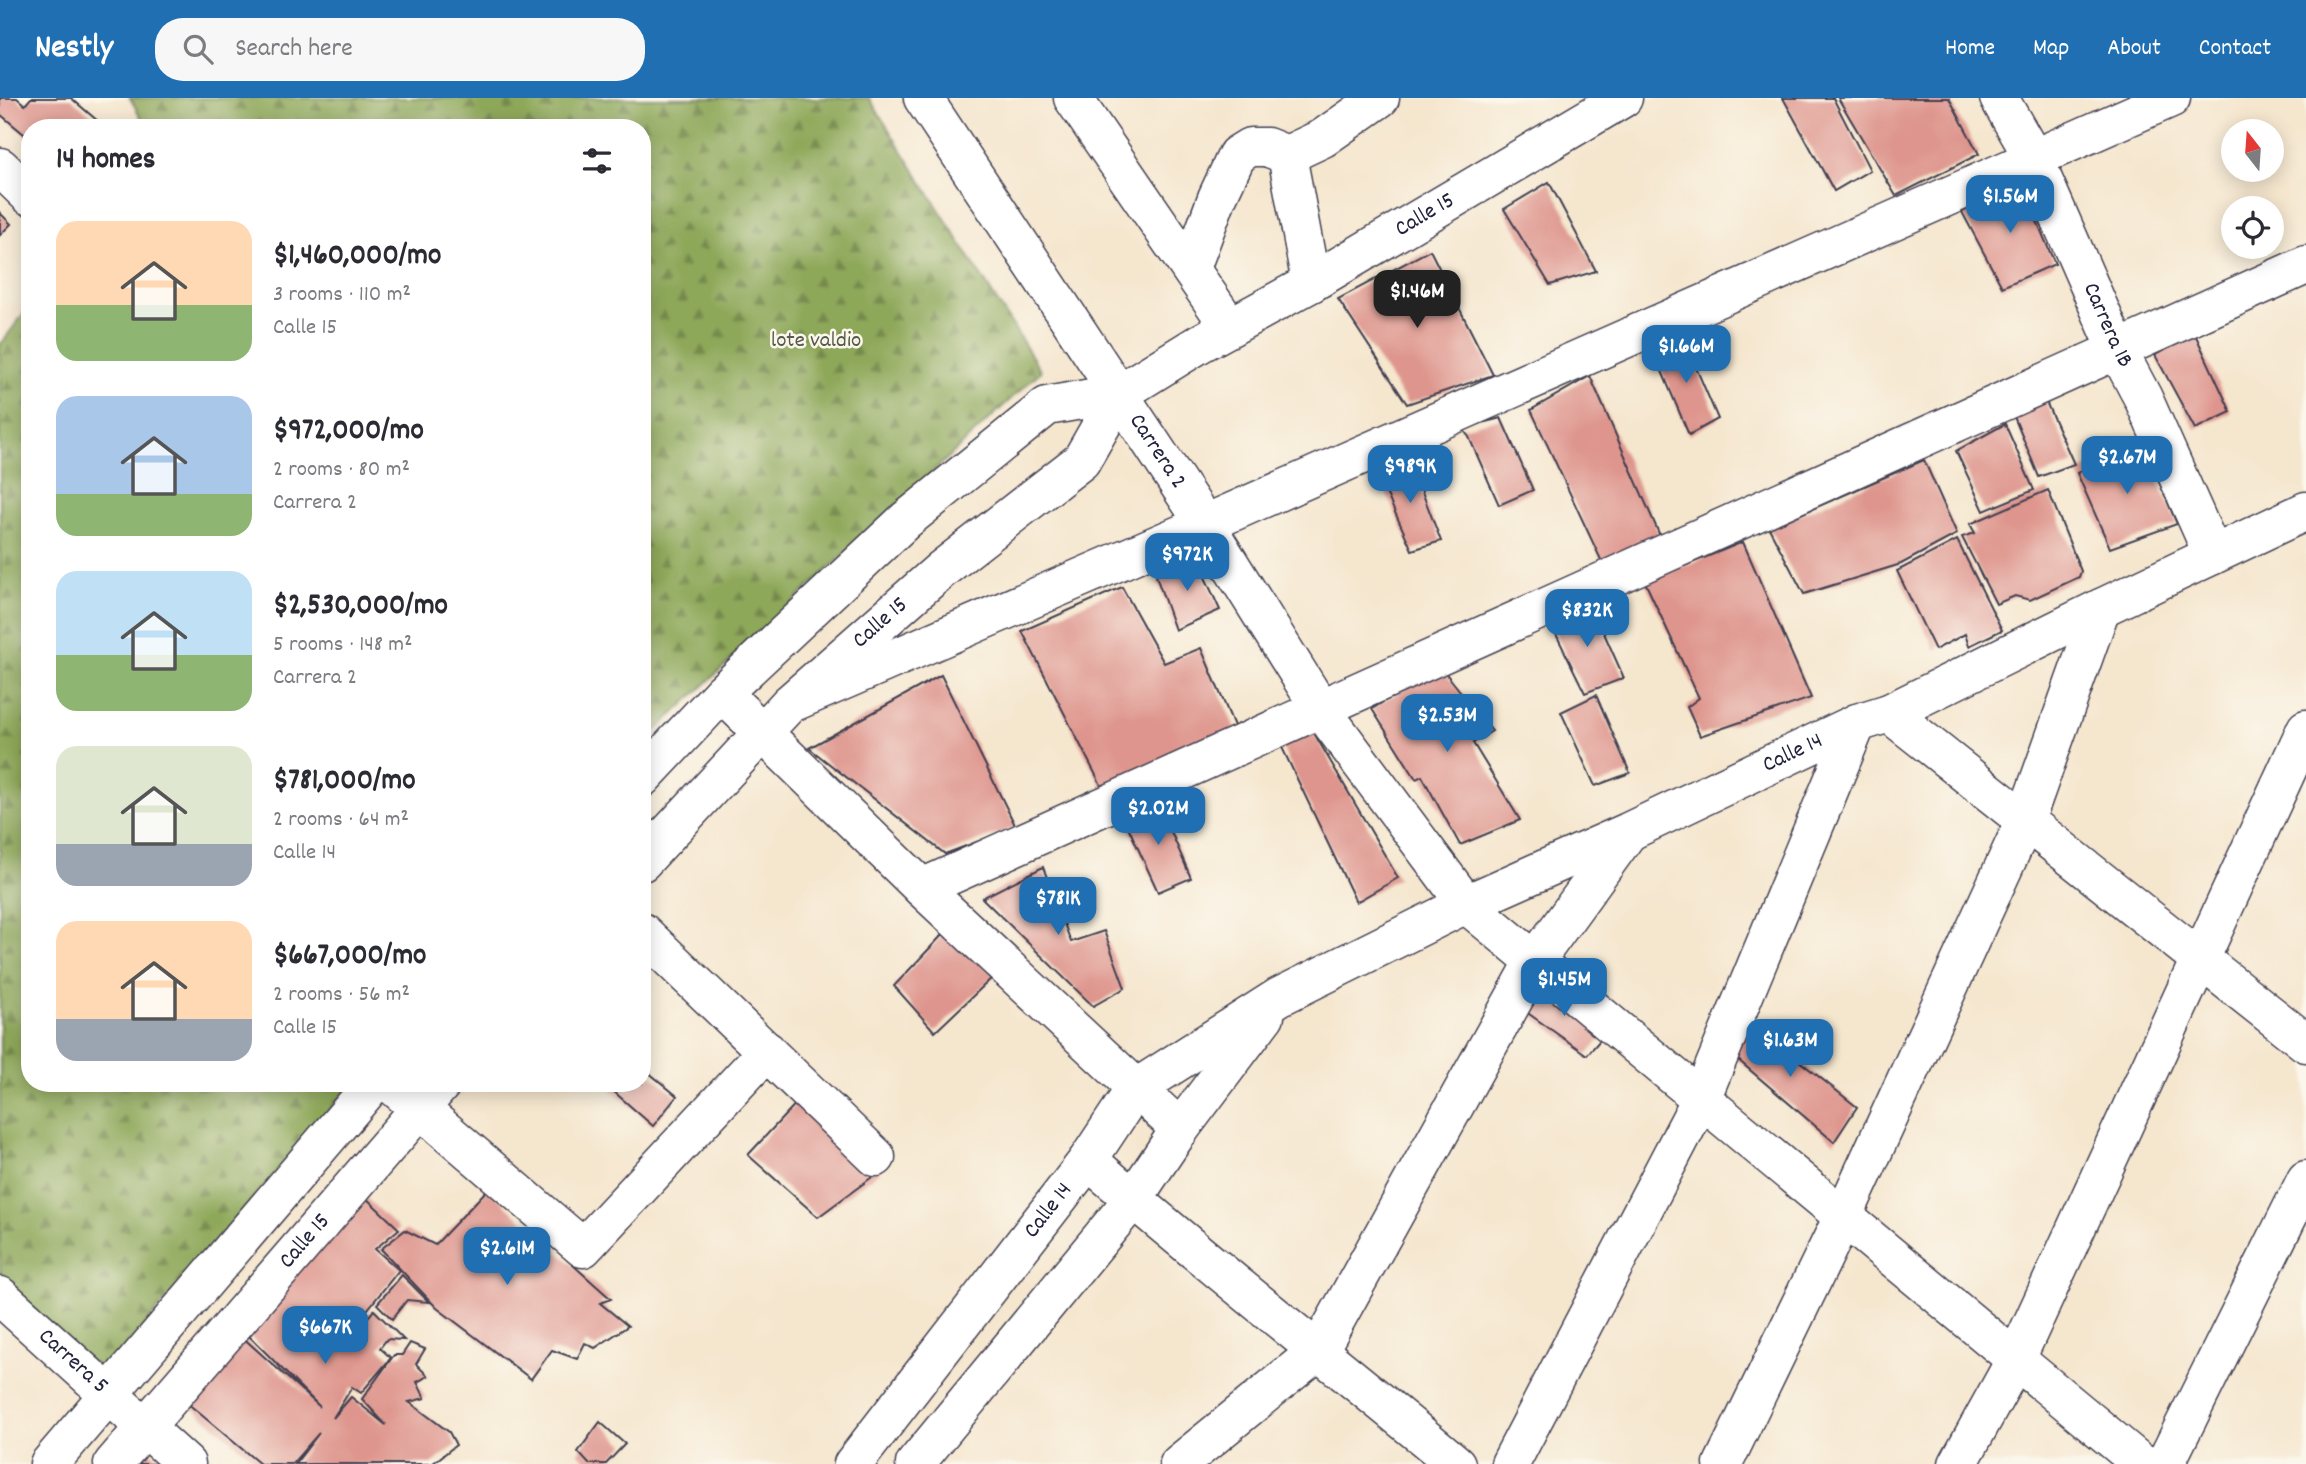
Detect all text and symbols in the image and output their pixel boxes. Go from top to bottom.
search box [155,18,645,81]
text: Nestly [35,26,113,73]
icon: search [179,30,217,68]
text: Search here [235,31,353,68]
text: Home [1945,32,1995,66]
text: Map [2033,32,2069,66]
text: About [2107,32,2161,66]
text: Contact [2199,32,2271,66]
north arrow [2221,119,2284,182]
map controls [2221,119,2284,259]
text: 14 homes [56,140,155,183]
icon: filters [578,142,616,180]
pin: $1.56M [1953,176,2067,235]
text: $1.56M [1982,181,2038,214]
street label: Calle 15 [1389,185,1461,246]
button: locate [2221,196,2284,259]
text: $1,460,000/mo [273,236,441,279]
icon: home [112,249,196,333]
pin: $1.46M [1360,271,1474,330]
text: $1.46M [1390,276,1444,309]
street label: Carrera 1B [2074,278,2141,374]
text: 3 rooms · 110 m² [273,279,411,312]
text: Calle 15 [273,312,337,345]
park label: lote valdio [771,325,861,358]
pin: $1.66M [1629,326,1743,385]
text: $1.66M [1658,331,1714,364]
street label: Carrera 2 [1120,407,1194,496]
text: $972,000/mo [273,411,424,454]
icon: home [112,424,196,508]
pin: $2.67M [2070,436,2184,496]
text: $2.67M [2097,442,2157,475]
pin: $989K [1361,446,1459,505]
text: $989K [1384,451,1436,484]
text: 2 rooms · 80 m² [273,454,410,487]
text: Carrera 2 [273,487,357,520]
pin: $972K [1138,533,1236,593]
text: $972K [1161,539,1213,572]
text: $2,530,000/mo [273,586,448,629]
pin: $832K [1538,589,1636,649]
street label: Calle 15 [846,590,916,657]
text: $832K [1561,595,1613,628]
icon: home [112,599,196,683]
text: 5 rooms · 148 m² [273,629,412,662]
text: Carrera 2 [273,662,357,695]
pin: $2.53M [1390,694,1504,754]
text: $2.53M [1417,700,1477,733]
street label: Calle 14 [1757,725,1828,782]
text: $781,000/mo [273,761,416,804]
icon: home [112,774,196,858]
pin: $2.02M [1101,788,1215,847]
text: $2.02M [1127,793,1189,826]
text: 2 rooms · 64 m² [273,804,409,837]
text: Calle 14 [273,837,336,870]
pin: $781K [1009,878,1107,937]
text: $781K [1035,883,1081,916]
text: $667,000/mo [273,936,426,979]
icon: home [112,949,196,1033]
pin: $1.45M [1507,958,1621,1018]
text: $1.45M [1537,964,1591,997]
text: 2 rooms · 56 m² [273,979,410,1012]
text: Calle 15 [273,1012,337,1045]
pin: $1.63M [1733,1020,1847,1079]
text: $1.63M [1762,1025,1818,1058]
street label: Calle 14 [1016,1176,1081,1246]
street label: Calle 15 [272,1206,339,1277]
pin: $2.61M [450,1228,564,1287]
text: $2.61M [479,1233,535,1266]
pin: $667K [276,1306,374,1366]
text: $667K [298,1312,352,1345]
street label: Carrera 5 [30,1321,115,1402]

